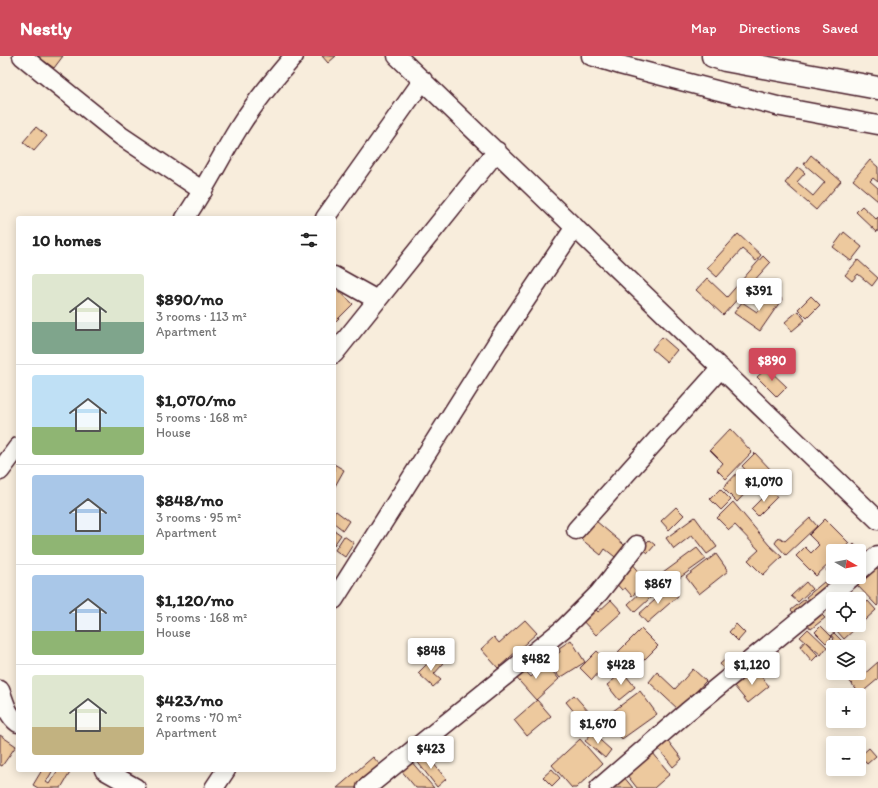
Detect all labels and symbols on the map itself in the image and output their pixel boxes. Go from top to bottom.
pin: $391 [735,278,783,312]
pin: $890 [748,348,796,382]
pin: $1,070 [731,469,797,503]
north arrow [826,544,866,584]
pin: $867 [634,571,682,605]
pin: $848 [407,638,455,672]
pin: $482 [512,646,560,680]
pin: $428 [597,652,645,686]
pin: $1,120 [719,652,785,686]
pin: $1,670 [565,711,631,745]
pin: $423 [407,736,455,770]

